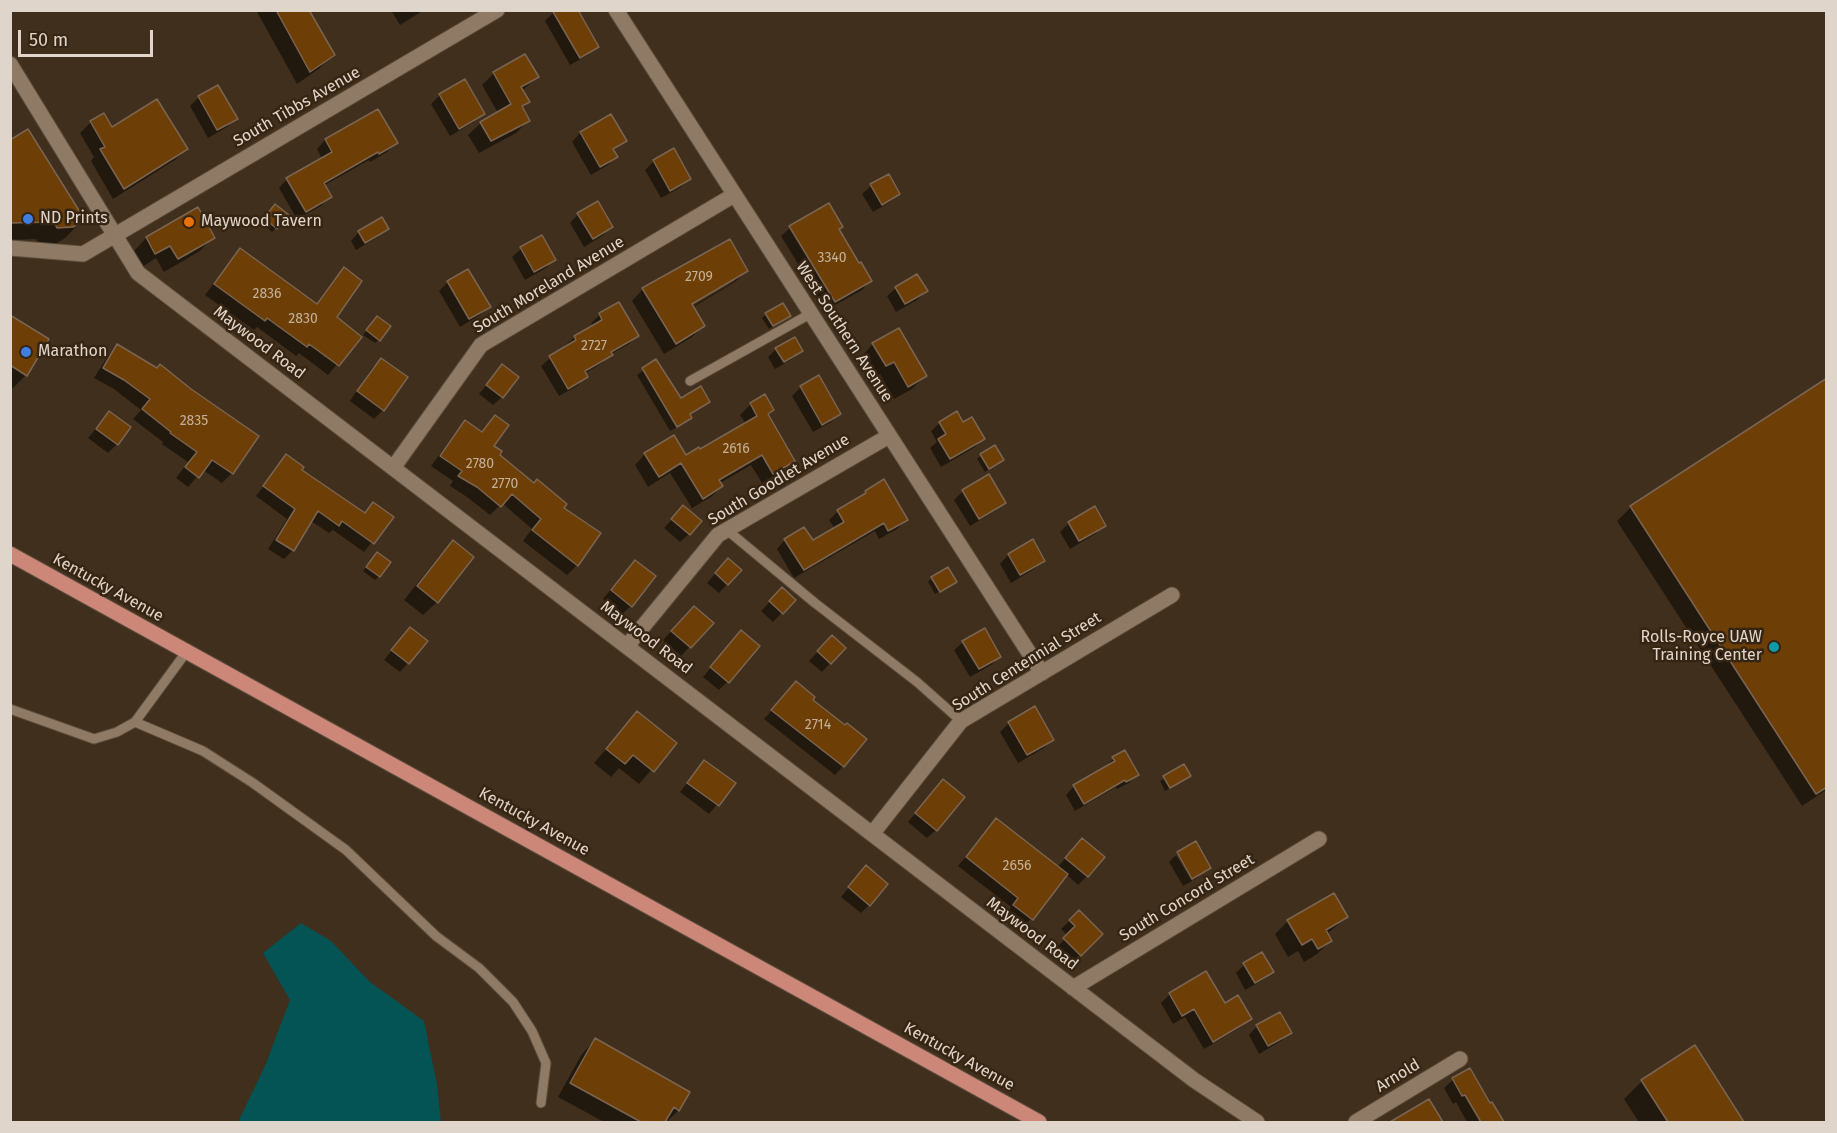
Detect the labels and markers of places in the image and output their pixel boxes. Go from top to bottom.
place label: ND Prints [40,209,108,229]
marker: ND Prints [21,212,35,226]
place label: Maywood Tavern [201,212,322,232]
marker: Maywood Tavern [182,215,196,229]
place label: Marathon [38,342,107,362]
marker: Marathon [19,345,33,359]
place label: Rolls-Royce UAW Training Center [1640,628,1762,666]
marker: Rolls-Royce UAW Training Center [1767,640,1781,654]

